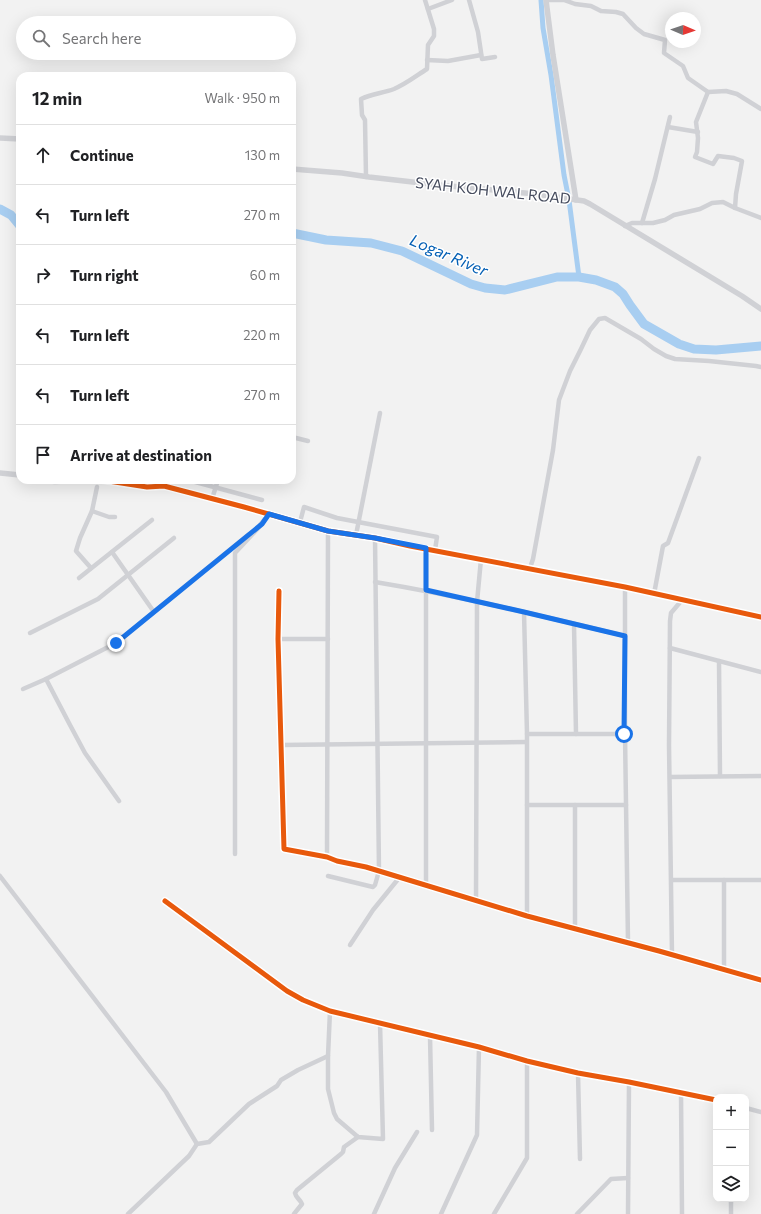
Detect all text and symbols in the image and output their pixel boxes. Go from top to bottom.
north arrow [665,12,701,48]
search box [16,16,296,60]
icon: search [30,27,52,49]
text: Search here [62,29,141,47]
text: 12 min [32,88,82,109]
text: Walk · 950 m [205,90,280,106]
icon: ahead [32,144,54,166]
text: Continue [70,146,134,164]
text: 130 m [245,147,280,163]
street label: SYAH KOH WAL ROAD [414,173,572,207]
icon: left [32,204,54,226]
text: Turn left [70,206,129,224]
text: 270 m [244,207,280,223]
water label: Logar River [407,230,492,280]
icon: right [32,264,54,286]
text: Turn right [70,266,139,284]
text: 60 m [250,267,280,283]
icon: left [32,324,54,346]
text: Turn left [70,326,129,344]
text: 220 m [243,327,280,343]
icon: left [32,384,54,406]
text: Turn left [70,386,129,404]
text: 270 m [244,387,280,403]
icon: arrive [32,444,54,466]
text: Arrive at destination [70,446,212,464]
route end [107,634,125,652]
route start [615,725,633,743]
map controls [713,1094,749,1202]
button: + [713,1094,749,1130]
button: − [713,1130,749,1166]
button: layers [713,1166,749,1202]

